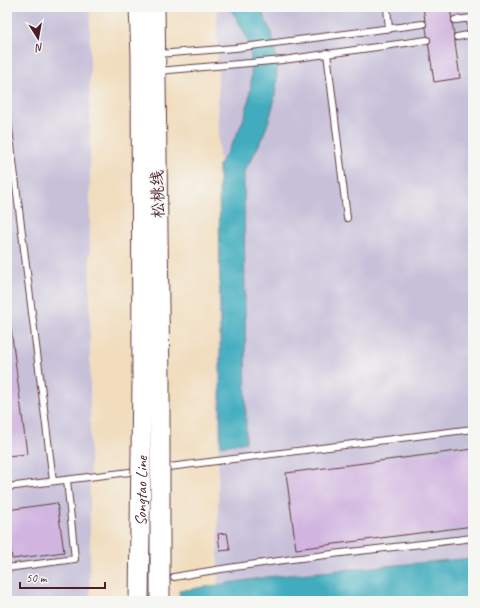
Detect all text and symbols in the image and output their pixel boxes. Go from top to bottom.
north arrow [18,18,58,58]
text: N [33,40,45,56]
street label: 松桃线 [148,170,168,218]
street label: Songtao Line [131,454,152,526]
scale bar [20,564,105,590]
text: 50 m [26,570,48,586]

